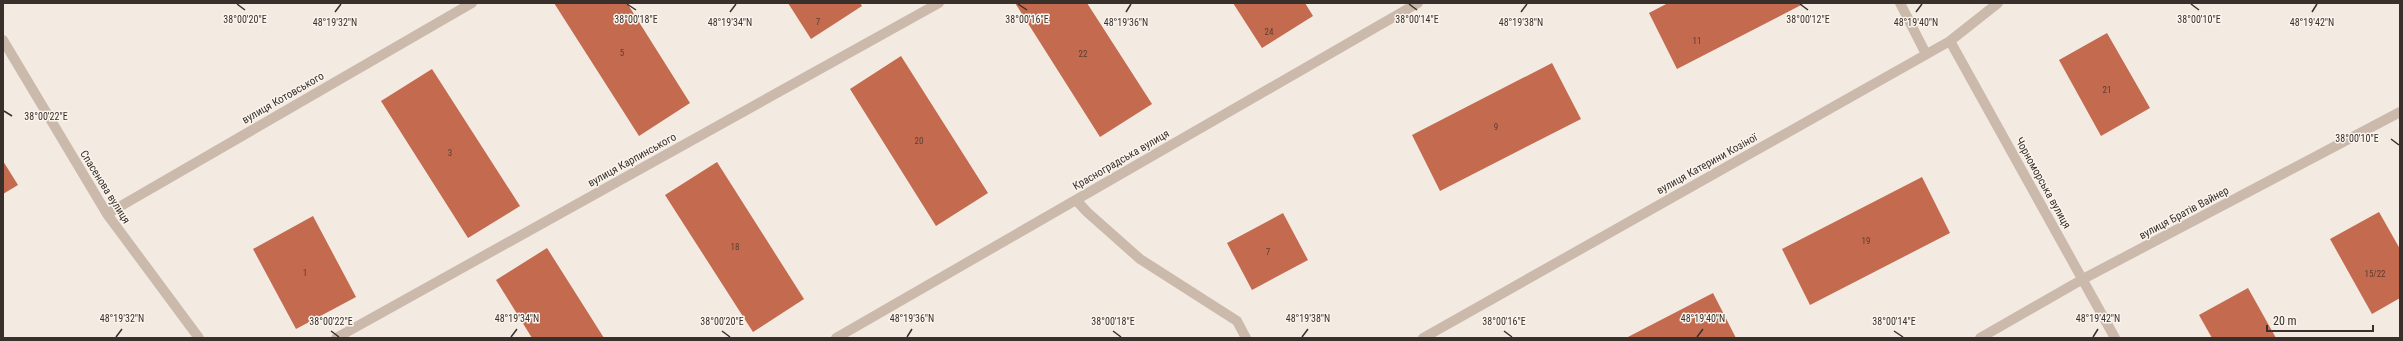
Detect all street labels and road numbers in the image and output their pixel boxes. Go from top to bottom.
street label: вулиця Котовського [240,69,327,127]
street label: Красноградська вулиця [1070,127,1172,193]
street label: вулиця Карпинського [586,130,679,190]
street label: вулиця Катерини Козіної [1654,130,1761,197]
street label: Чорноморська вулиця [2013,135,2073,231]
street label: Спасенова вулиця [77,148,133,226]
street label: вулиця Братів Вайнер [2137,184,2231,242]

